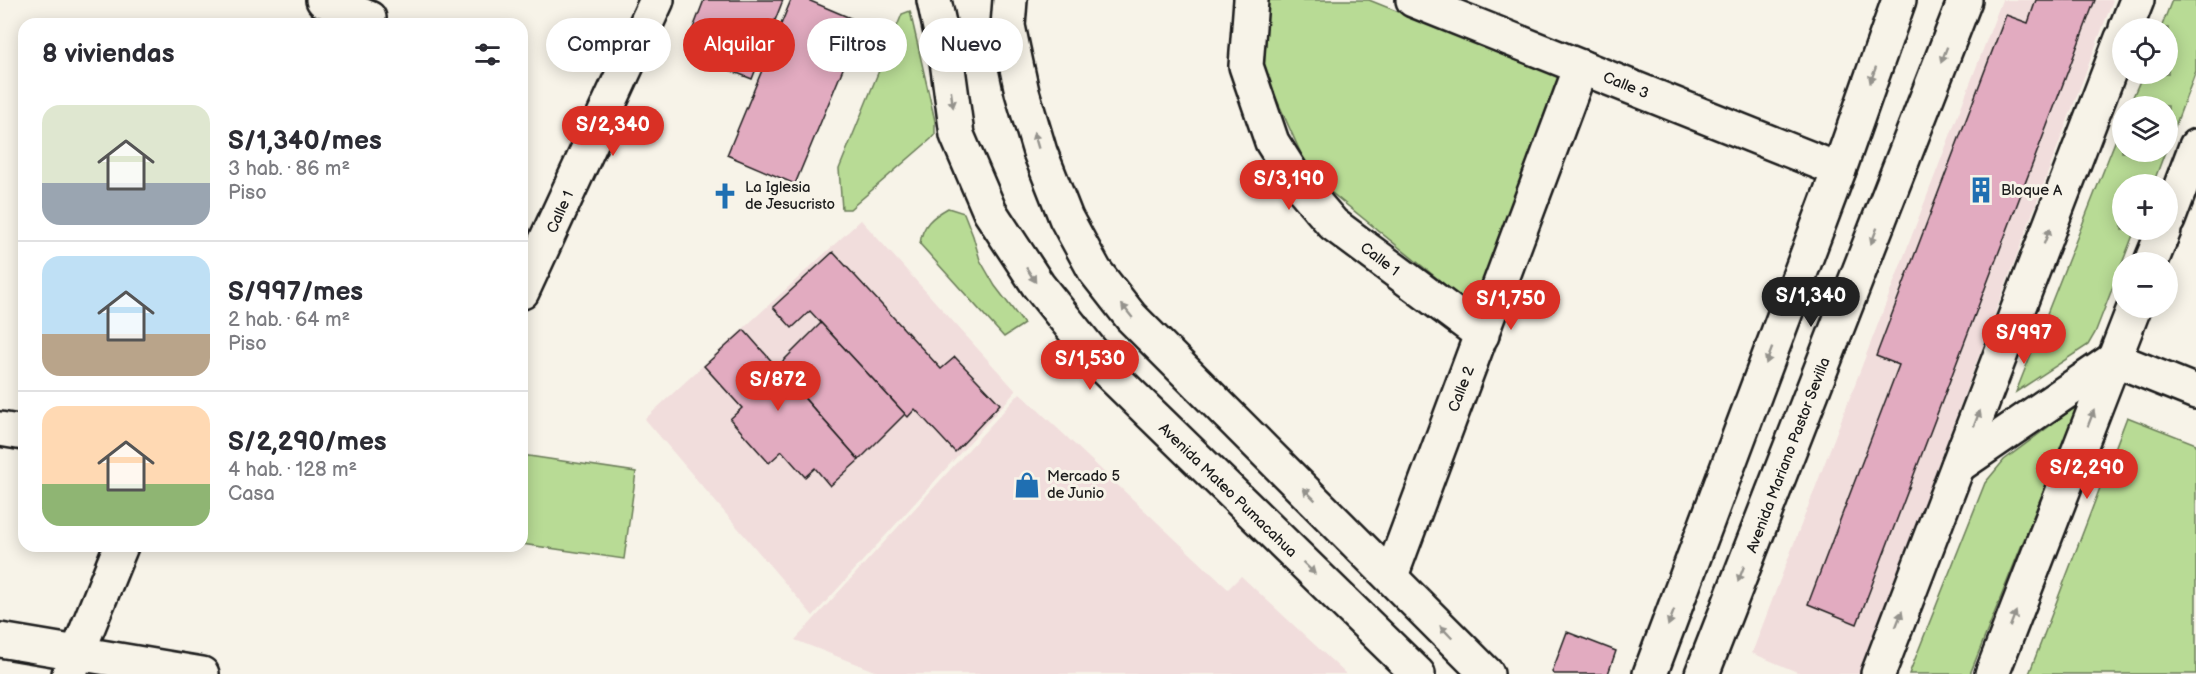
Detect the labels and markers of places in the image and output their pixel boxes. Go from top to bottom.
pin: S/2,340 [558,106,668,157]
pin: S/3,190 [1234,160,1344,211]
building icon: Bloque A [1966,175,1996,205]
place label: La Iglesia de Jesucristo [745,178,835,214]
church icon: La Iglesia de Jesucristo [710,181,740,211]
place label: Bloque A [2001,181,2063,200]
pin: S/1,340 [1756,277,1866,328]
pin: S/1,750 [1456,280,1566,331]
pin: S/997 [1982,314,2066,365]
pin: S/1,530 [1035,340,1145,391]
pin: S/872 [736,361,820,412]
pin: S/2,290 [2032,449,2142,500]
place label: Mercado 5 de Junio [1047,467,1120,503]
shop icon: Mercado 5 de Junio [1012,470,1042,500]

